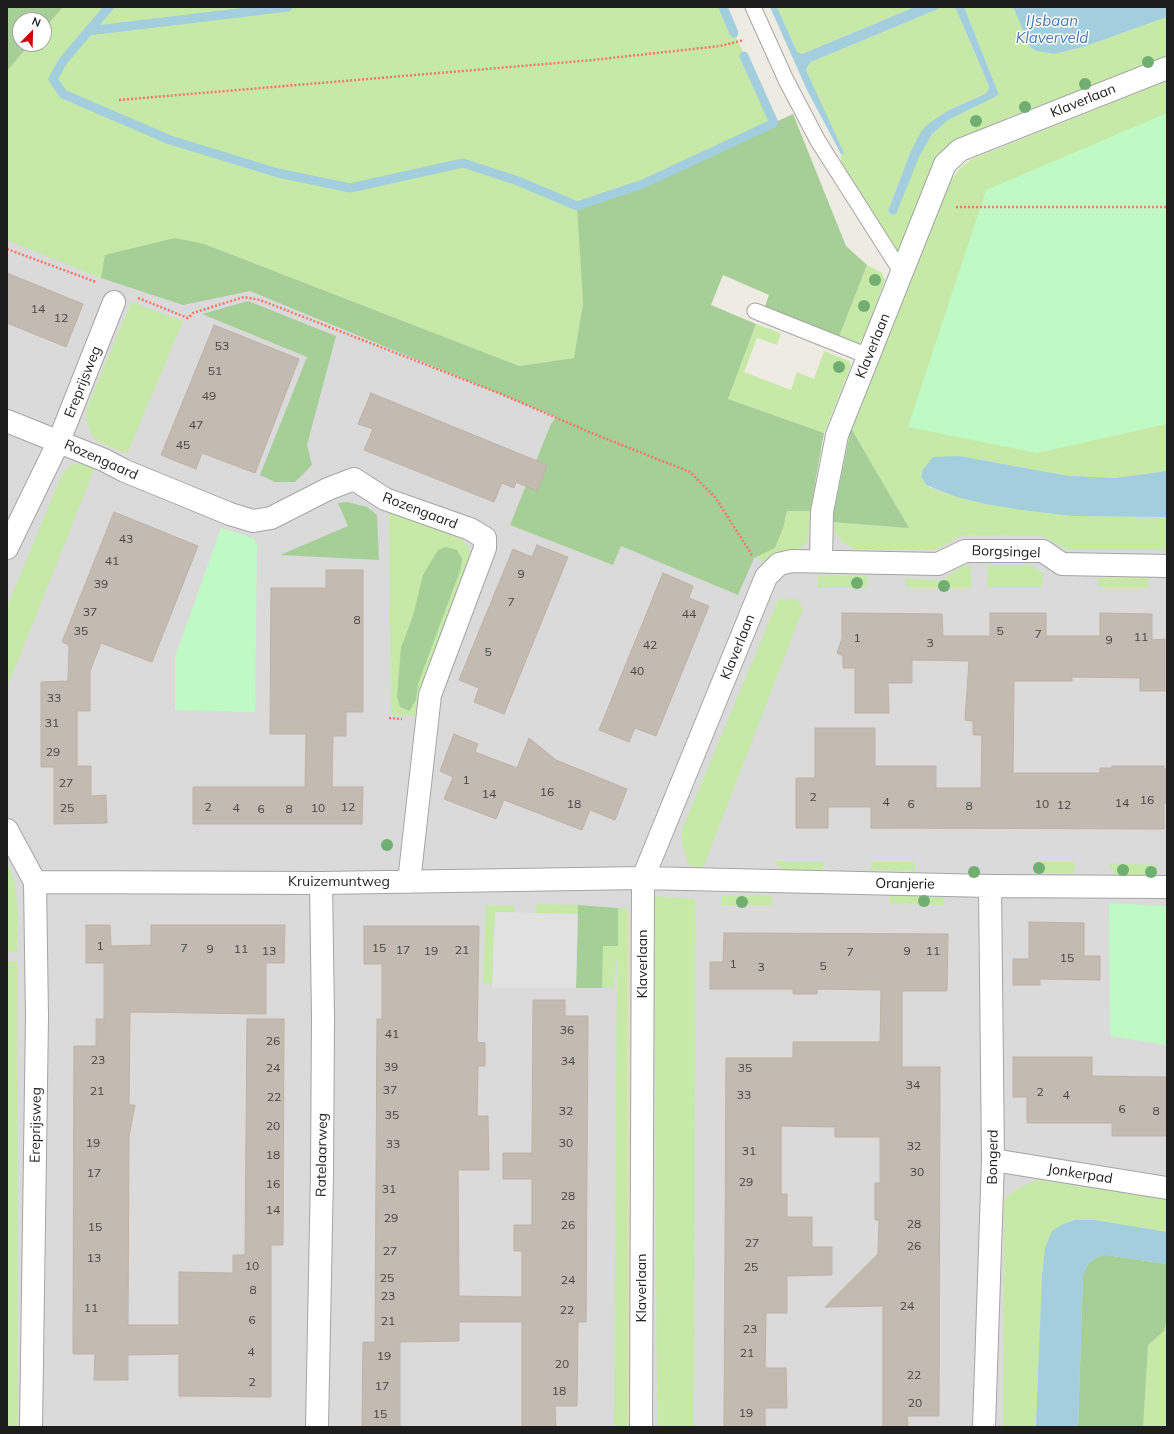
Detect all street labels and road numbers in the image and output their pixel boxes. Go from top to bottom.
street label: Klaverlaan [1048,80,1118,122]
street label: Klaverlaan [852,311,894,381]
street label: Ereprijsweg [61,344,105,420]
street label: Rozengaard [61,436,141,484]
street label: Rozengaard [380,489,460,533]
street label: Borgsingel [971,542,1041,562]
street label: Klaverlaan [717,612,759,682]
street label: Kruizemuntweg [288,874,390,890]
street label: Oranjerie [875,875,935,893]
street label: Klaverlaan [635,930,651,998]
street label: Ereprijsweg [27,1087,45,1163]
street label: Ratelaarweg [313,1113,331,1197]
street label: Bongerd [984,1129,1002,1185]
street label: Jonkerpad [1046,1161,1114,1187]
street label: Klaverlaan [634,1254,650,1322]

